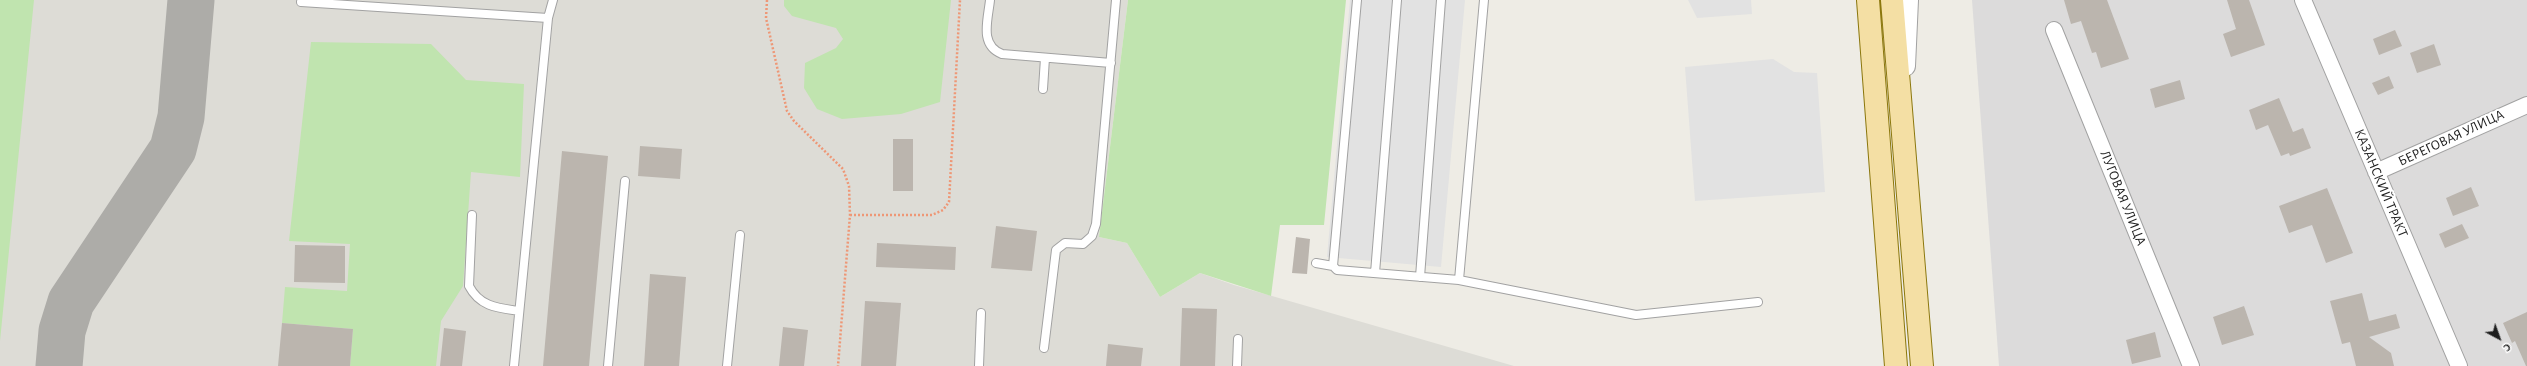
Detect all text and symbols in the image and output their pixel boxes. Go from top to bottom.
street label: БЕРЕГОВАЯ УЛИЦА [2395,106,2507,170]
street label: КАЗАНСКИЙ ТРАКТ [2351,126,2411,240]
street label: ЛУГОВАЯ УЛИЦА [2096,148,2150,248]
north arrow [2479,318,2519,358]
text: С [2501,341,2513,354]

